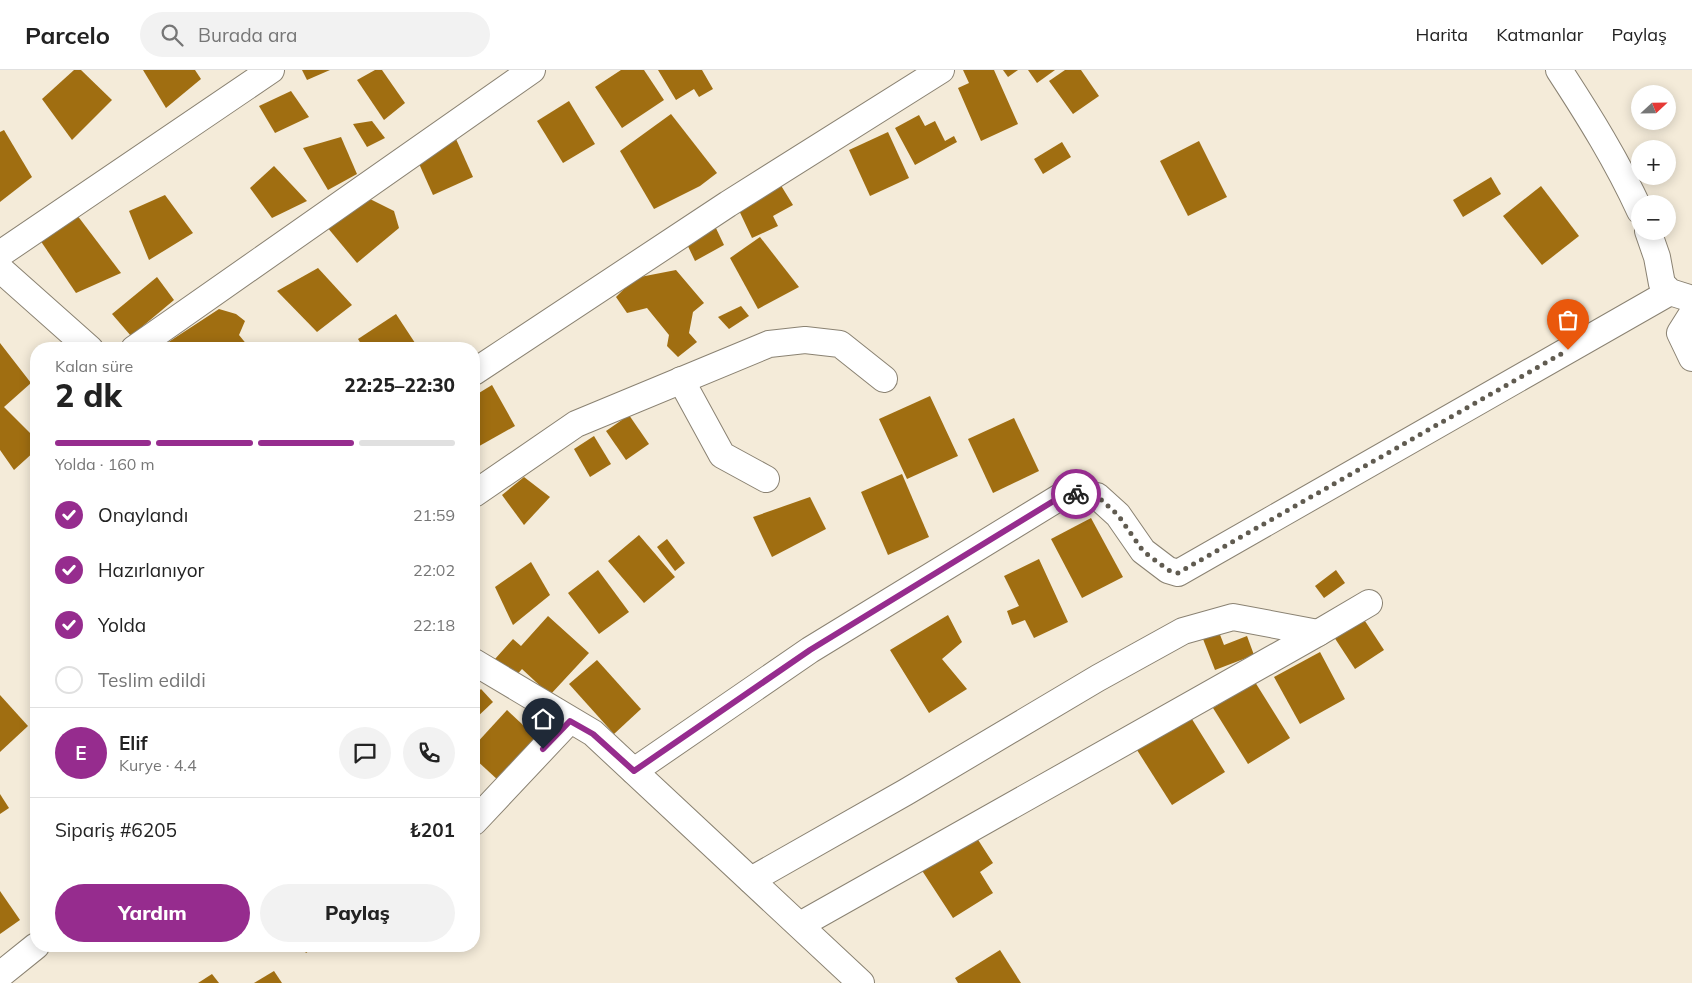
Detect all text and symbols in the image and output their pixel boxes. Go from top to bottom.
search box [140,12,490,57]
text: Parcelo [25,20,110,50]
icon: search [158,21,186,49]
text: Burada ara [198,23,298,47]
text: Harita [1416,23,1468,46]
text: Katmanlar [1496,23,1583,46]
text: Paylaş [1611,23,1667,46]
north arrow [1631,85,1676,130]
map controls [1631,85,1676,240]
button: + [1631,140,1676,185]
button: − [1631,195,1676,240]
pin [1547,299,1589,350]
icon: bag [1554,306,1582,334]
text: Kalan süre [55,356,133,376]
text: 22:25–22:30 [344,373,455,397]
text: 2 dk [55,375,122,415]
text: Yolda · 160 m [55,454,155,474]
courier [1051,469,1101,519]
icon: bike [1062,480,1090,508]
icon: check [55,501,83,529]
text: Onaylandı [98,503,188,527]
text: 21:59 [413,505,455,525]
icon: check [55,556,83,584]
text: Hazırlanıyor [98,558,205,582]
text: 22:02 [413,560,455,580]
icon: check [55,611,83,639]
text: Yolda [98,613,146,637]
text: 22:18 [413,615,455,635]
text: Teslim edildi [98,668,206,692]
pin [522,698,564,749]
icon: home [529,705,557,733]
button: chat [339,727,391,779]
button: phone [403,727,455,779]
text: Elif [119,731,148,755]
text: E [75,741,87,765]
text: Kurye · 4.4 [119,755,196,775]
text: Sipariş #6205 [55,818,177,842]
text: ₺201 [409,818,455,842]
button: Yardım [55,884,250,942]
button: Paylaş [260,884,455,942]

